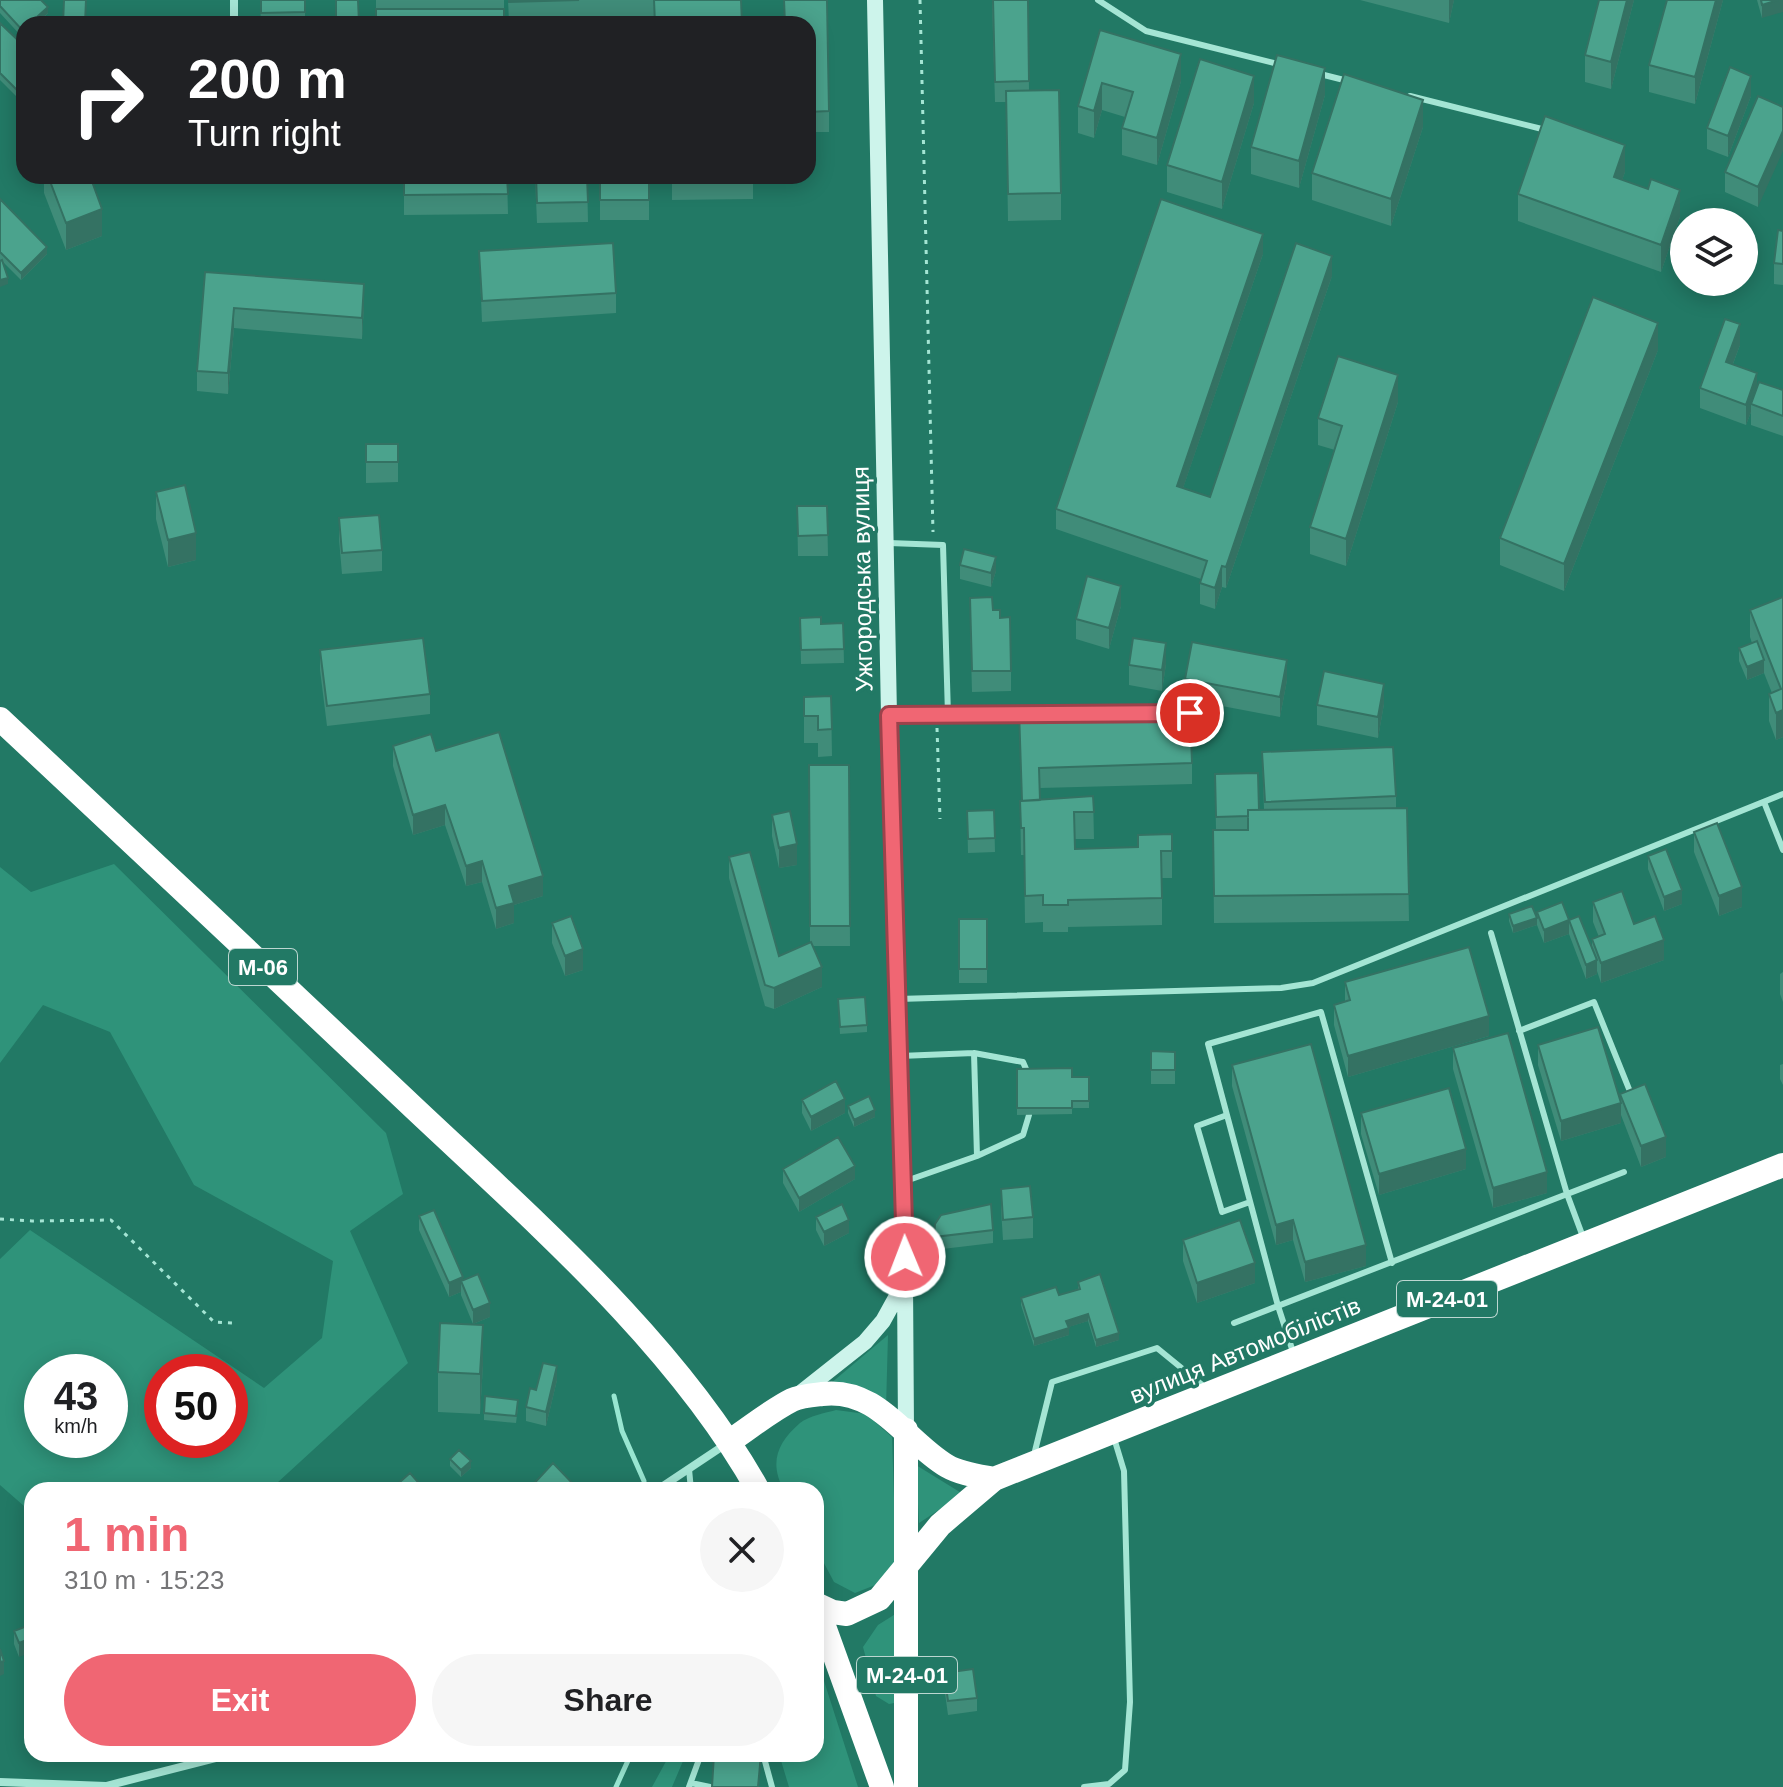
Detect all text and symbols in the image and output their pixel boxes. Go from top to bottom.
text: 200 m [188,47,347,110]
icon: right [56,48,160,152]
text: Turn right [188,113,341,154]
map controls [1670,208,1758,296]
button: layers [1670,208,1758,296]
street label: Ужгородська вулиця [847,466,877,692]
pin [1156,679,1224,747]
icon: arrive [1168,691,1212,735]
road number: М-06 [229,949,297,985]
position arrow [863,1215,947,1299]
road number: М-24-01 [1397,1281,1497,1317]
street label: вулиця Автомобілістів [1126,1291,1364,1409]
speed limit sign: 50 [144,1354,248,1458]
text: 43 [54,1374,98,1418]
text: km/h [54,1415,98,1437]
text: 1 min [64,1508,189,1561]
button: close [700,1508,784,1592]
text: 310 m · 15:23 [64,1565,224,1595]
button: Exit [64,1654,416,1746]
button: Share [432,1654,784,1746]
road number: М-24-01 [857,1657,957,1693]

